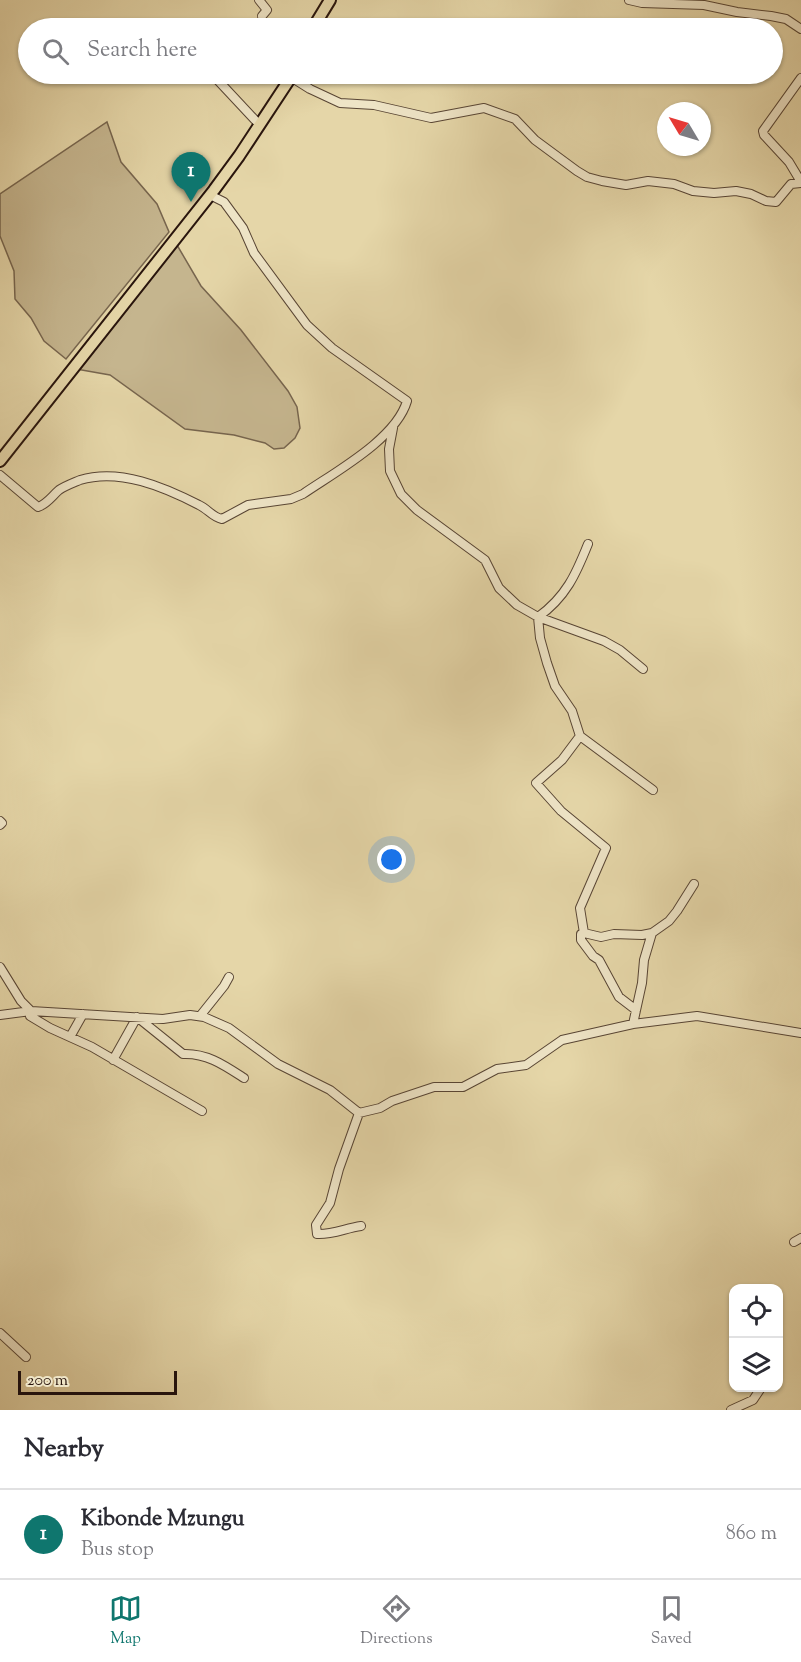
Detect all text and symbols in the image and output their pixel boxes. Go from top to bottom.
search box [18,18,783,84]
icon: search [39,35,72,68]
text: Search here [87,35,197,67]
north arrow [657,102,711,156]
pin: 1 [172,152,210,202]
your location [377,845,406,874]
map controls [729,1284,783,1392]
button: locate [729,1284,783,1338]
button: layers [729,1338,783,1392]
scale bar [18,1368,177,1396]
text: 200 m [27,1370,68,1393]
text: Nearby [24,1431,104,1468]
text: Kibonde Mzungu [81,1504,244,1536]
text: 1 [40,1520,47,1549]
text: 860 m [726,1520,777,1549]
text: Bus stop [81,1536,154,1565]
tab: Map [109,1592,142,1651]
tab: Directions [360,1592,433,1651]
tab: Saved [651,1592,692,1651]

